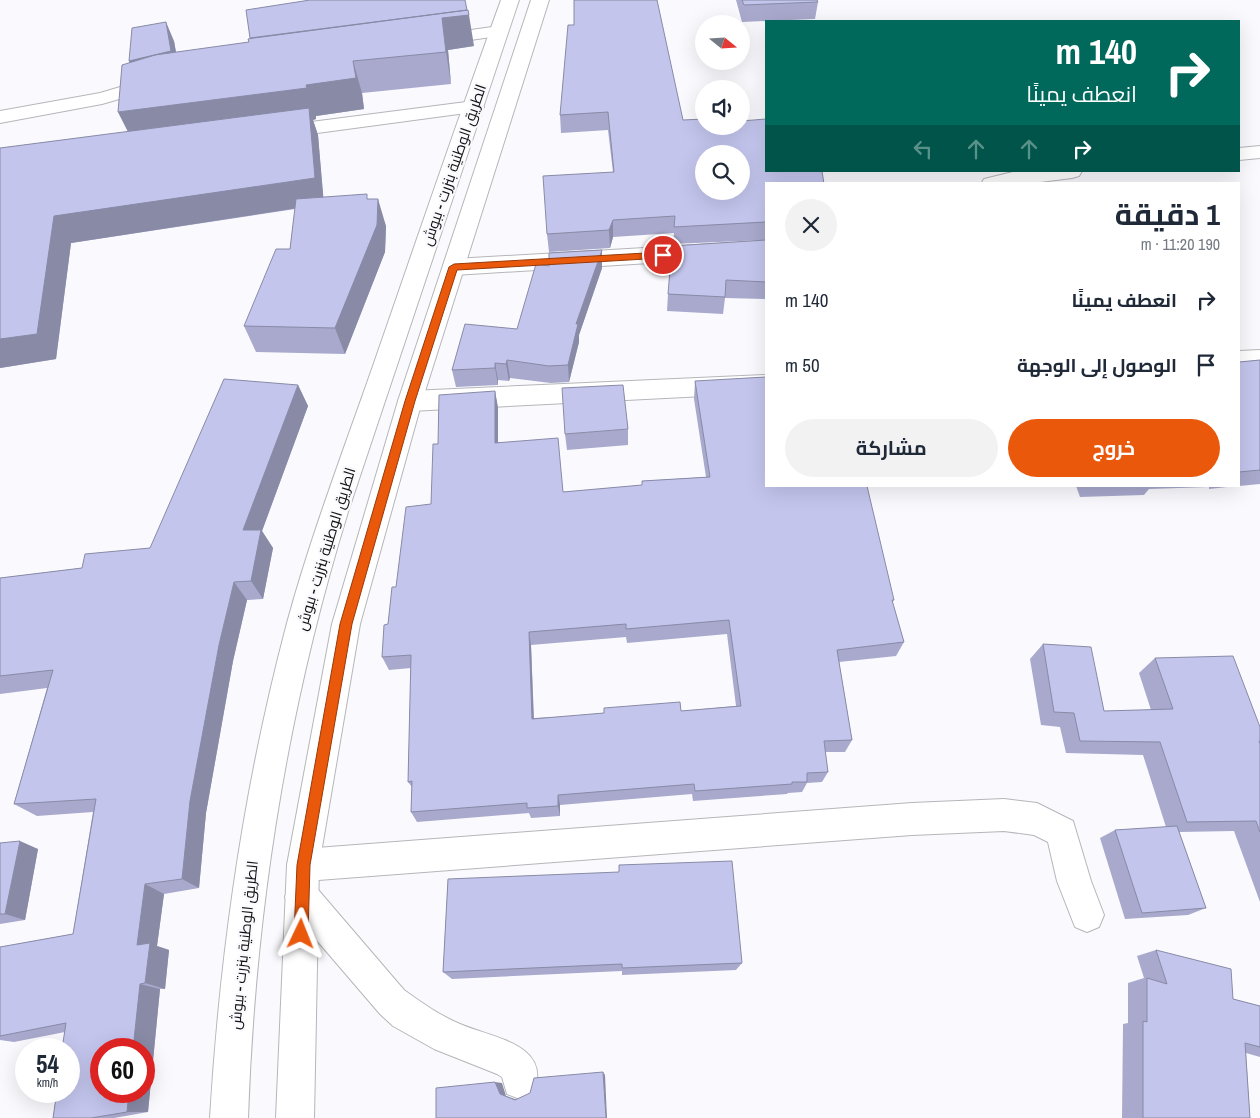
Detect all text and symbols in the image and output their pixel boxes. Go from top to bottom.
north arrow [695,15,750,70]
map controls [695,15,750,200]
text: 140 m [1056,28,1137,75]
icon: right [1155,40,1220,105]
text: انعطف يمينًا [1026,79,1137,109]
button: sound [695,80,750,135]
street label: الطريق الوطنية بنزرت - ببوش [416,81,491,248]
icon: left [909,135,937,163]
icon: ahead [962,135,990,163]
icon: ahead [1015,135,1043,163]
icon: right [1068,135,1096,163]
button: search [695,145,750,200]
text: 1 دقيقة [1115,194,1220,234]
button: close [785,199,837,251]
text: 190 m · 11:20 [1141,233,1220,255]
pin [642,234,684,276]
icon: arrive [649,241,677,269]
icon: right [1192,286,1220,314]
text: 140 m [785,287,828,313]
text: انعطف يمينًا [1071,287,1177,313]
icon: arrive [1192,351,1220,379]
text: 50 m [785,352,820,378]
text: الوصول إلى الوجهة [1017,352,1177,378]
button: مشاركة [785,419,998,477]
button: خروج [1008,419,1220,477]
street label: الطريق الوطنية بنزرت - ببوش [291,465,360,633]
street label: الطريق الوطنية بنزرت - ببوش [224,859,263,1030]
position arrow [274,907,326,959]
speed limit sign: 60 [90,1038,155,1103]
text: 54 [36,1047,59,1081]
text: km/h [37,1075,58,1091]

